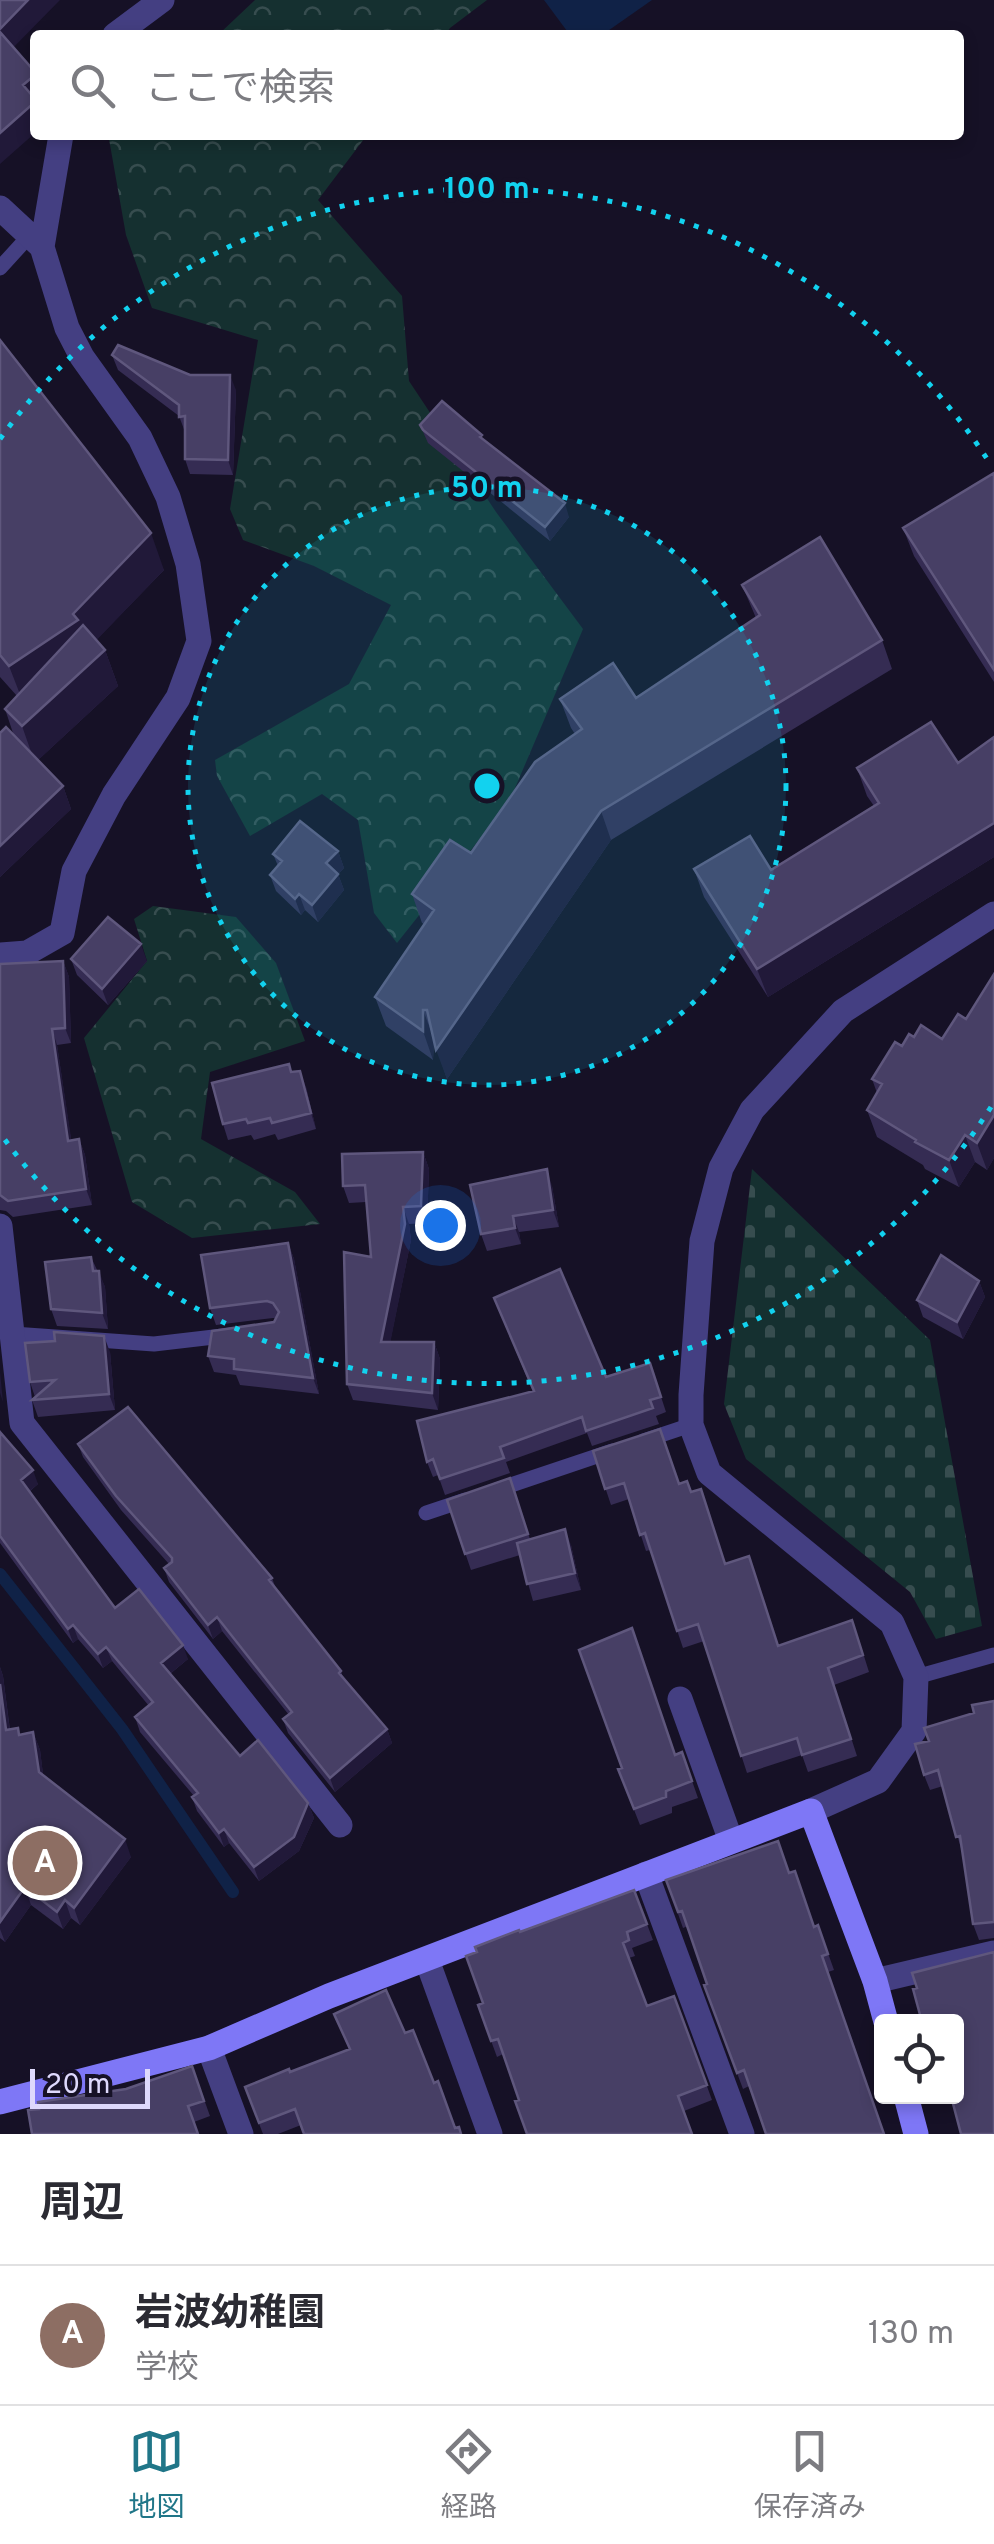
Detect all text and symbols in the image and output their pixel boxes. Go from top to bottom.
search box [30,30,964,140]
icon: search [65,58,120,113]
text: ここで検索 [145,66,335,115]
text: 100 m [444,172,530,209]
text: 50 m [451,471,523,508]
centre of rings [469,768,505,804]
your location [415,1200,466,1251]
pin: A [12,1826,78,1900]
map controls [874,2014,964,2104]
button: locate [874,2014,964,2104]
scale bar [30,2064,150,2108]
text: 20 m [45,2068,110,2104]
text: 周辺 [40,2179,124,2232]
text: 岩波幼稚園 [135,2291,325,2340]
text: A [61,2315,84,2355]
text: 130 m [868,2315,954,2355]
text: 学校 [135,2349,199,2389]
tab: 地図 [128,2424,184,2527]
tab: 経路 [441,2424,497,2527]
tab: 保存済み [754,2424,866,2527]

